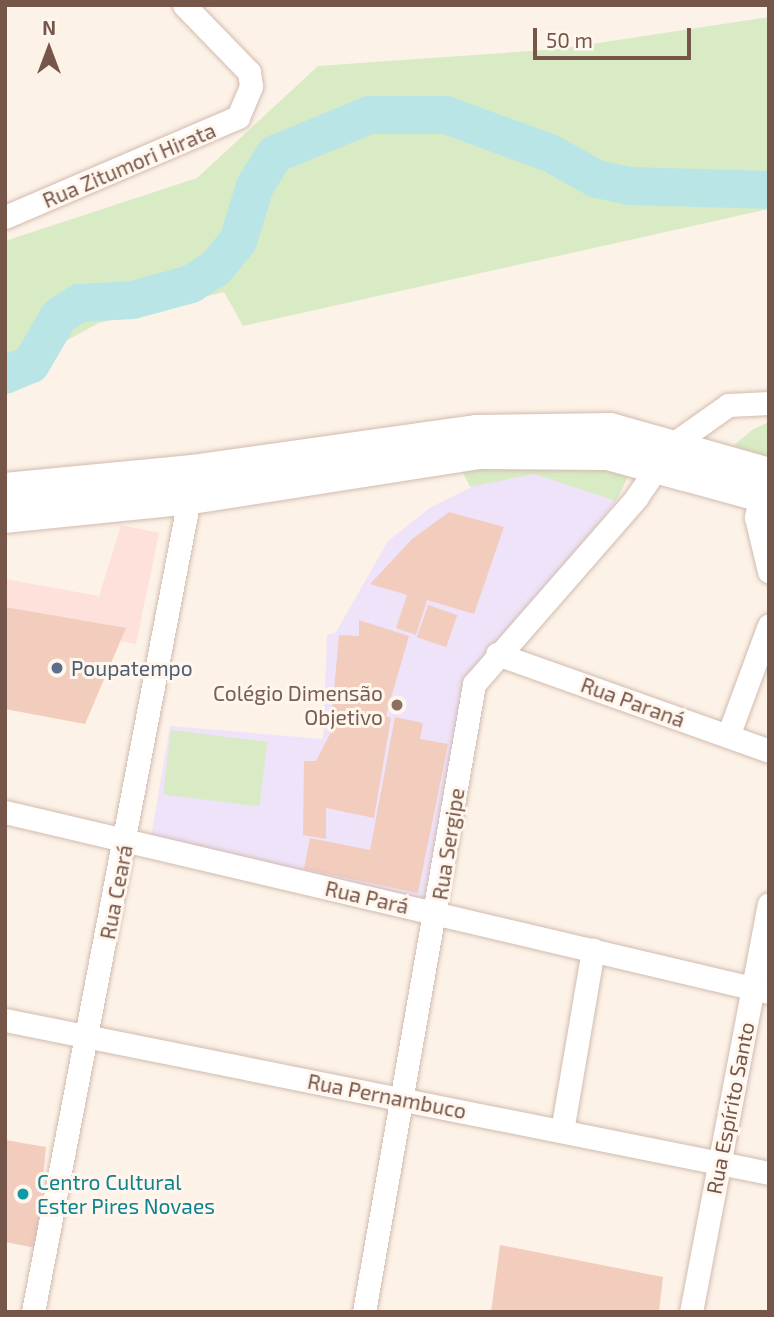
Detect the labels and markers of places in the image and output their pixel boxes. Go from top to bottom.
place label: Poupatempo [71,655,193,681]
marker: Poupatempo [49,660,65,676]
place label: Colégio Dimensão Objetivo [213,680,383,730]
marker: Colégio Dimensão Objetivo [389,697,405,713]
place label: Centro Cultural Ester Pires Novaes [37,1169,215,1219]
marker: Centro Cultural Ester Pires Novaes [15,1186,31,1202]

